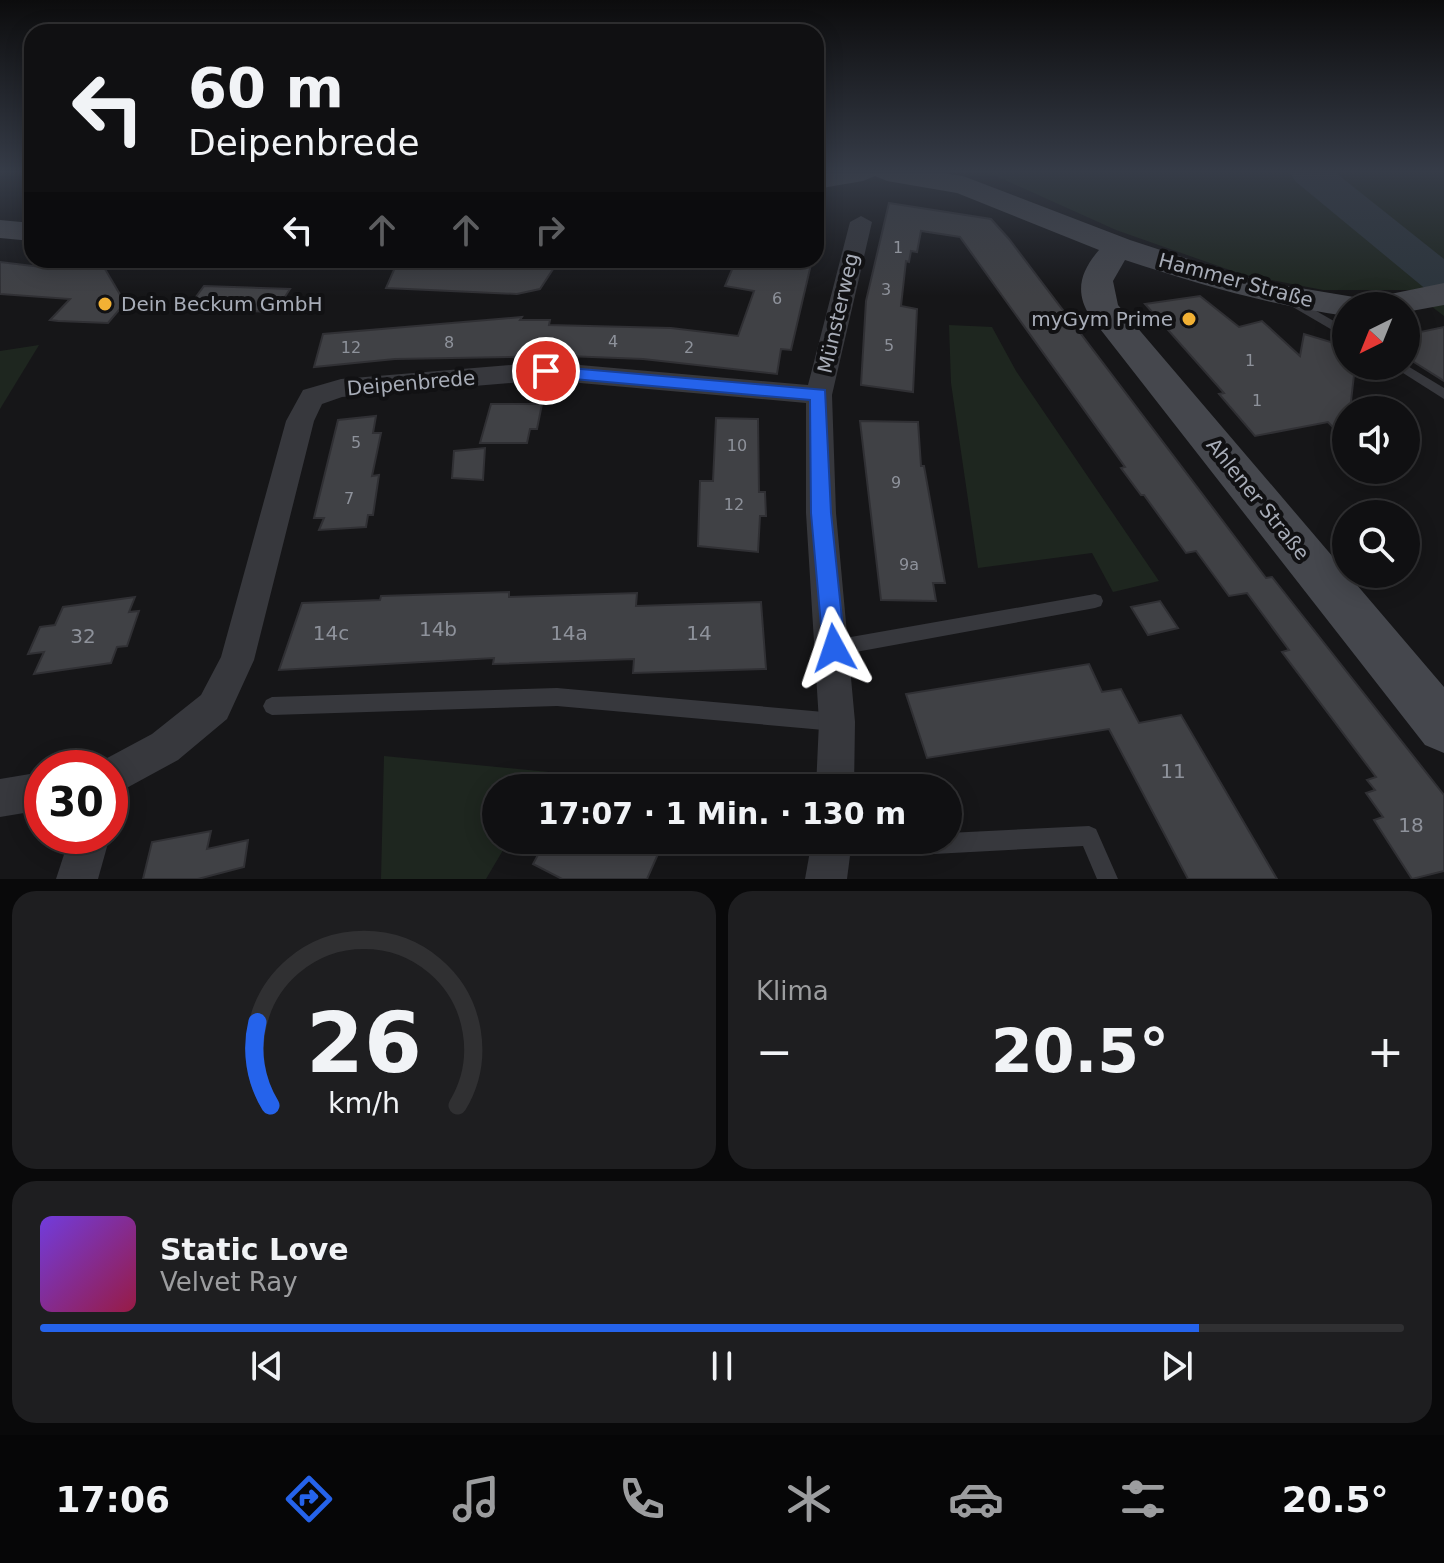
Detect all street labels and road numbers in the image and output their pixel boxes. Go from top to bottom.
street label: Hammer Straße [1156,248,1316,312]
street label: Münsterweg [812,250,864,376]
street label: Deipenbrede [346,365,476,401]
street label: Ahlener Straße [1202,433,1314,565]

